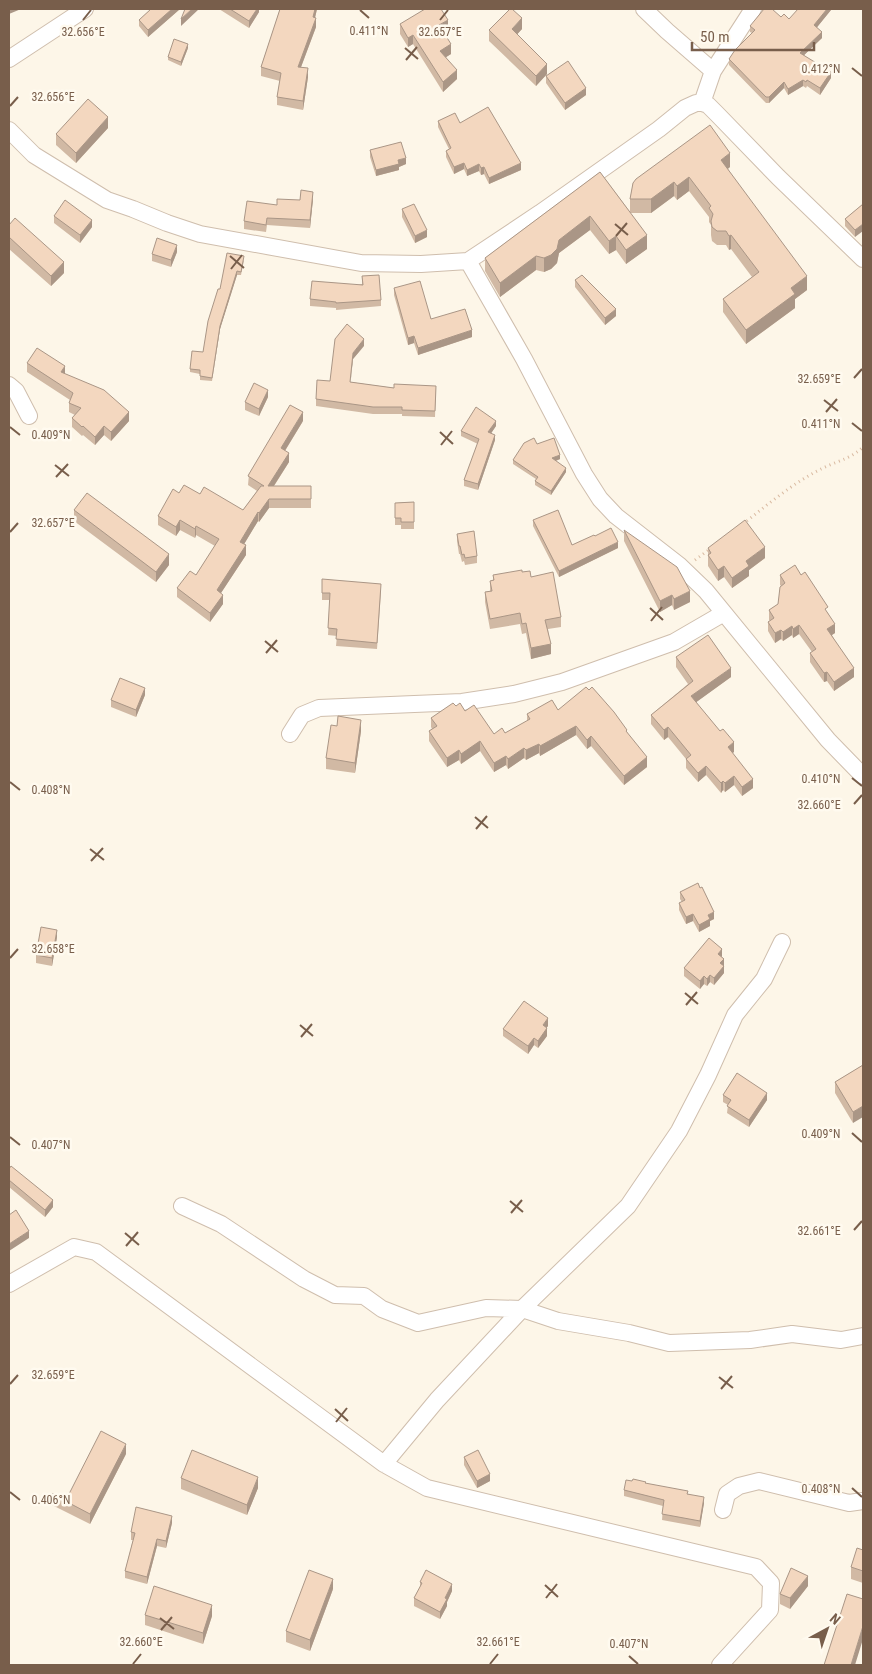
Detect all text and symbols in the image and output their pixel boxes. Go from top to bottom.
scale bar [692,20,814,52]
text: 0.411°N [350,24,388,38]
text: 32.656°E [61,25,105,39]
text: 32.657°E [418,25,462,39]
text: 50 m [700,28,730,46]
text: 0.412°N [802,62,840,76]
text: 32.656°E [31,90,75,104]
text: 32.659°E [797,372,841,386]
text: 0.411°N [802,417,840,431]
text: 0.409°N [32,428,70,442]
text: 32.657°E [31,516,75,530]
text: 0.410°N [802,772,840,786]
text: 0.408°N [32,783,70,797]
text: 32.660°E [797,798,841,812]
text: 32.658°E [31,942,75,956]
text: 0.409°N [802,1127,840,1141]
text: 0.407°N [32,1138,70,1152]
text: 32.661°E [797,1224,841,1238]
text: 32.659°E [31,1368,75,1382]
text: 0.408°N [802,1482,840,1496]
text: 0.406°N [32,1493,70,1507]
north arrow [802,1604,852,1654]
text: N [827,1610,844,1628]
text: 32.660°E [119,1635,163,1649]
text: 32.661°E [476,1635,520,1649]
text: 0.407°N [610,1637,648,1651]

